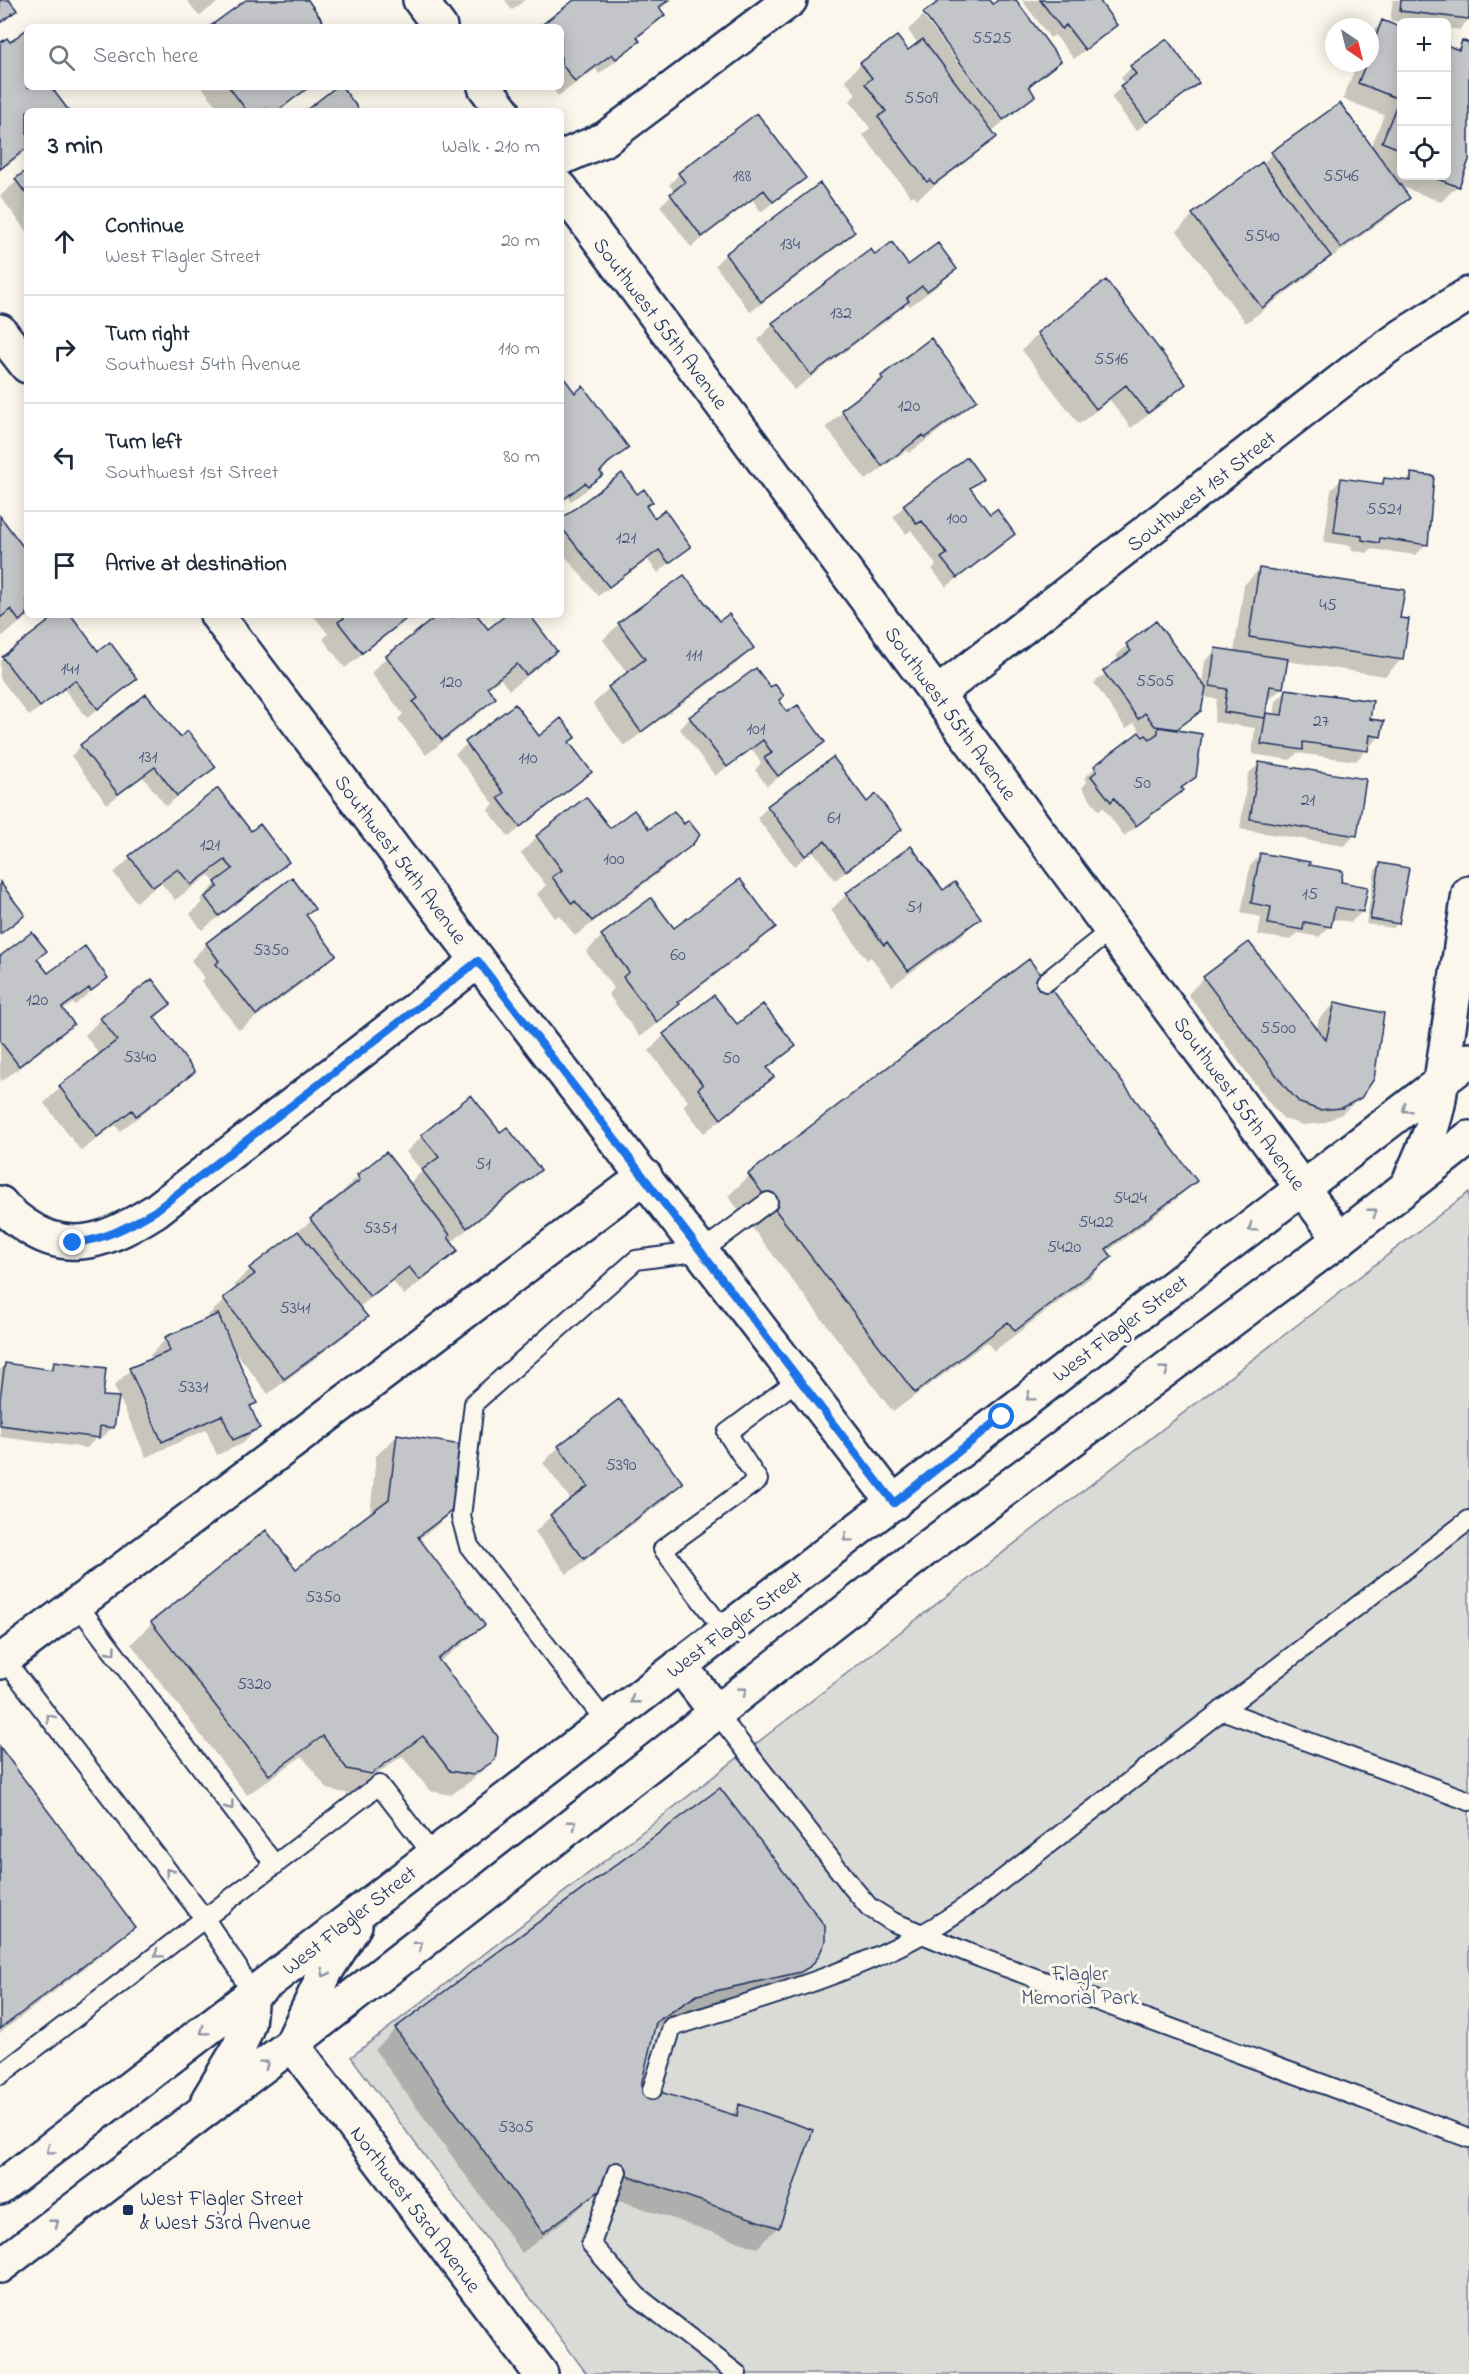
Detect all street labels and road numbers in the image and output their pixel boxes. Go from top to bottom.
street label: Southwest 55th Avenue [585,232,735,417]
street label: Southwest 1st Street [1121,425,1283,560]
street label: Southwest 55th Avenue [876,621,1023,808]
street label: Southwest 54th Avenue [326,769,474,952]
street label: Southwest 55th Avenue [1165,1011,1312,1198]
street label: West Flagler Street [1047,1268,1197,1392]
street label: West Flagler Street [661,1564,811,1688]
street label: West Flagler Street [277,1859,425,1985]
street label: Northwest 53rd Avenue [342,2121,487,2300]

